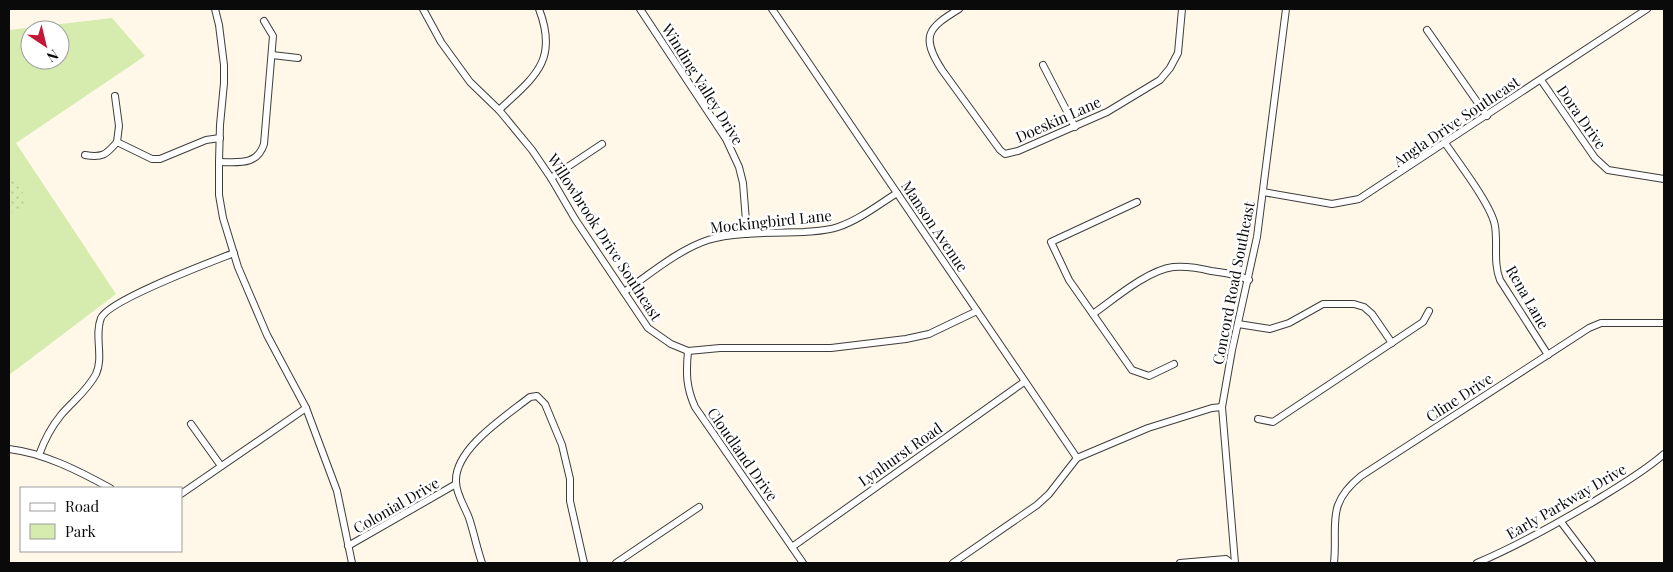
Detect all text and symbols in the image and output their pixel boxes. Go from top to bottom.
street label: Winding Valley Drive [657,19,748,148]
north arrow [20,20,70,70]
text: N [43,45,62,67]
street label: Angla Drive Southeast [1388,71,1524,171]
street label: Dora Drive [1553,81,1611,153]
street label: Doeskin Lane [1012,91,1104,147]
street label: Willowbrook Drive Southeast [543,149,667,325]
street label: Manson Avenue [897,176,973,276]
street label: Concord Road Southeast [1207,199,1259,366]
street label: Mockingbird Lane [709,205,833,237]
street label: Rena Lane [1502,262,1554,332]
street label: Cline Drive [1422,368,1496,426]
street label: Cloudland Drive [703,403,783,505]
street label: Lynhurst Road [854,417,946,490]
street label: Early Parkway Drive [1502,458,1630,544]
street label: Colonial Drive [349,472,443,538]
legend [20,487,182,552]
text: Road [65,496,99,516]
text: Park [65,521,97,541]

